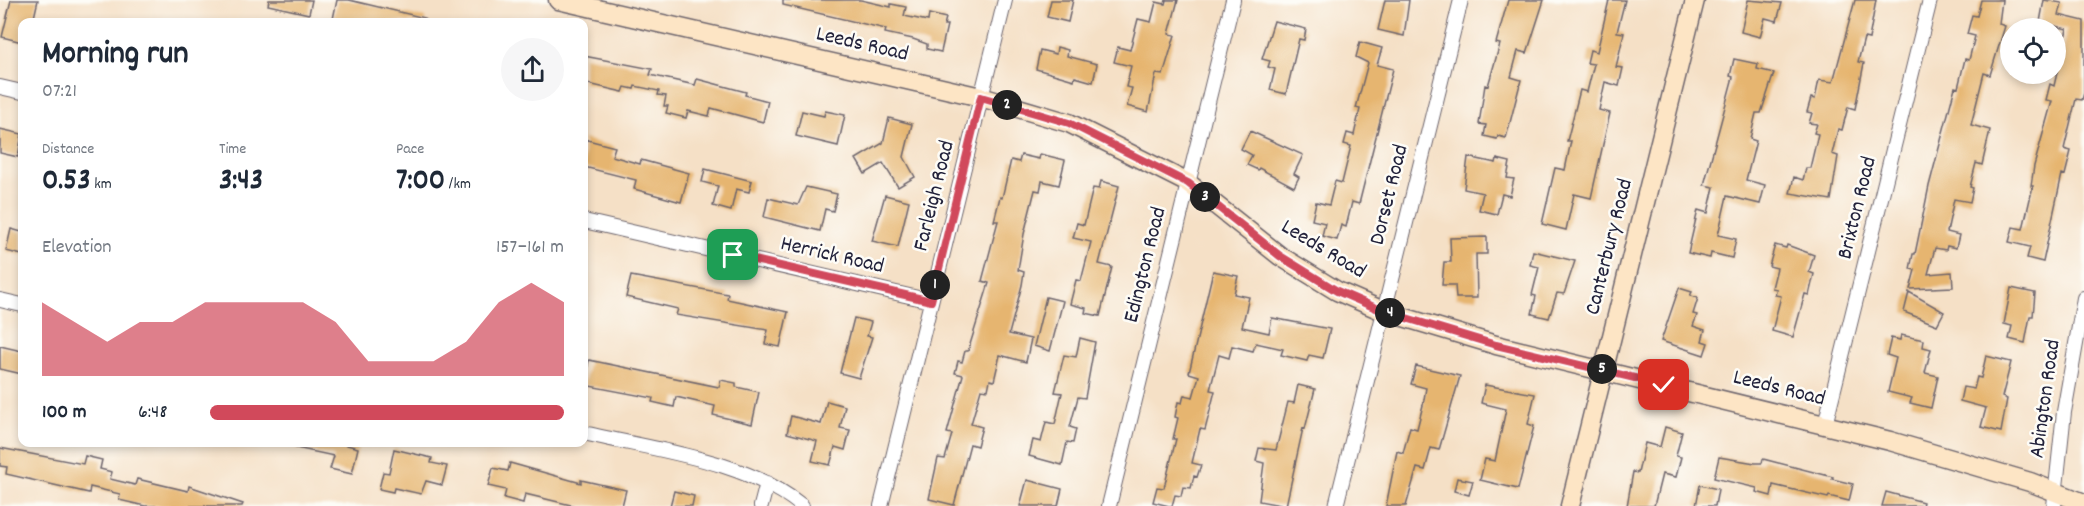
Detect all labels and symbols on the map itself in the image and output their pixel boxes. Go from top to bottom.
street label: Leeds Road [813,19,911,71]
pin: 2 [992,90,1022,120]
street label: Farleigh Road [906,137,964,255]
street label: Dorset Road [1363,141,1417,249]
street label: Brixton Road [1830,153,1886,263]
street label: Canterbury Road [1578,176,1642,318]
pin: 3 [1190,182,1220,212]
street label: Edington Road [1117,204,1175,326]
street label: Leeds Road [1275,212,1371,288]
pin [707,229,758,280]
street label: Herrick Road [777,229,887,283]
pin: 1 [920,270,950,300]
pin: 4 [1375,298,1405,328]
street label: Abington Road [2022,338,2070,460]
pin: 5 [1587,354,1617,384]
pin [1638,359,1689,410]
street label: Leeds Road [1730,363,1828,415]

